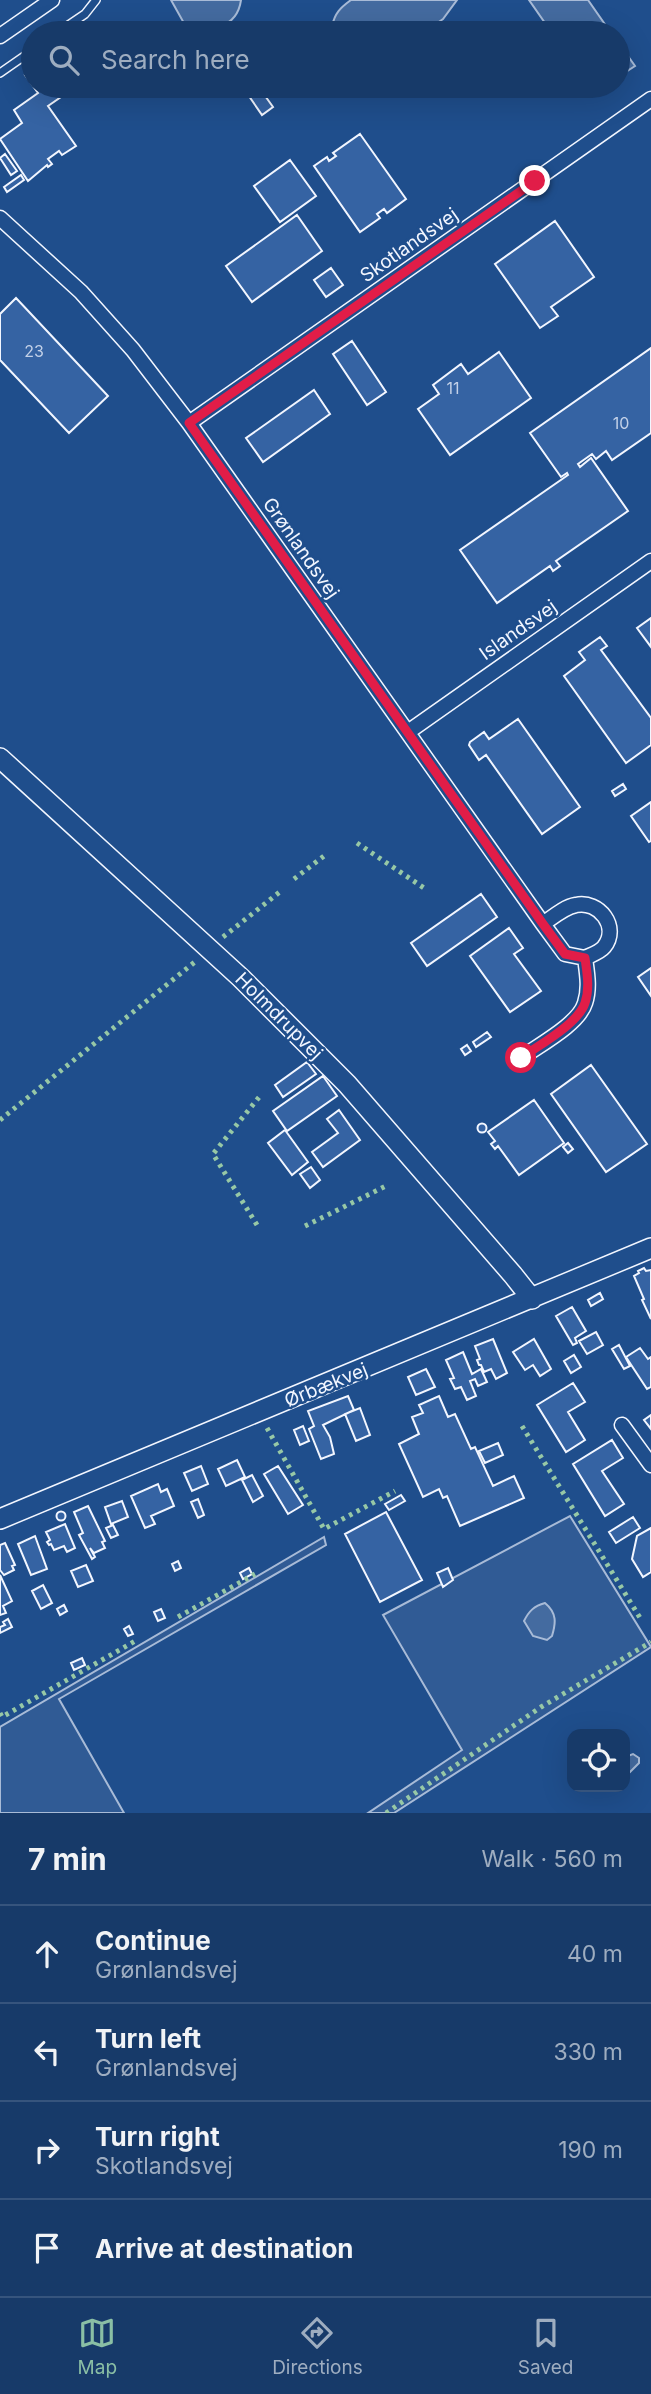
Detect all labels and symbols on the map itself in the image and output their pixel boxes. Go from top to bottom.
route end [519,165,550,196]
street label: Skotlandsvej [356,203,462,287]
house number: 23 [24,341,44,361]
house number: 11 [446,378,460,398]
house number: 10 [613,413,629,433]
street label: Grønlandsvej [258,493,344,603]
street label: Islandsvej [475,595,561,665]
street label: Holmdrupvej [231,968,327,1064]
route start [505,1042,536,1073]
street label: Ørbækvej [281,1358,371,1412]

